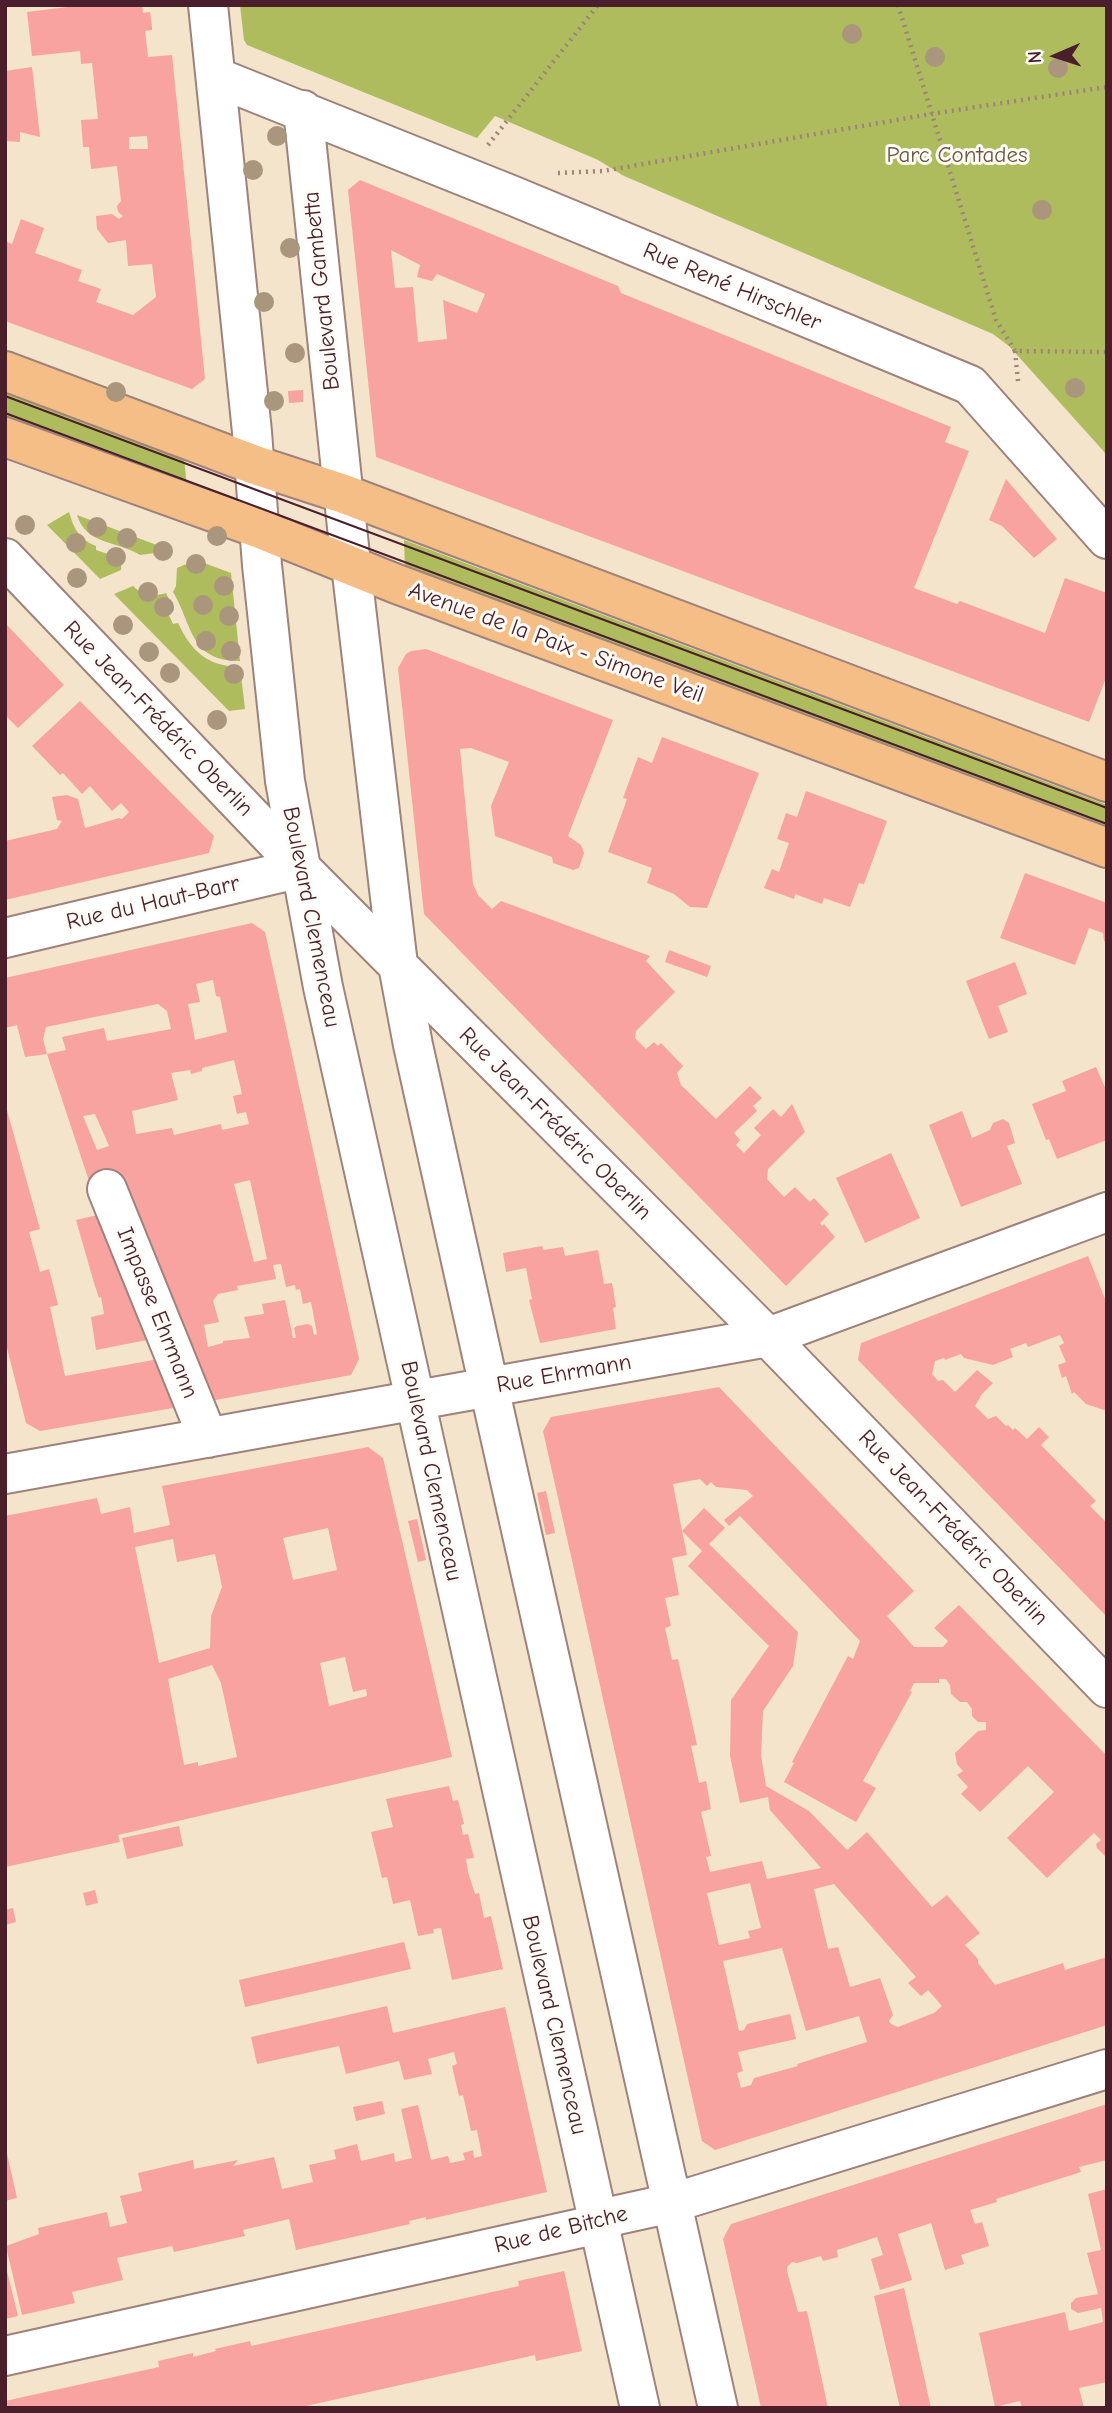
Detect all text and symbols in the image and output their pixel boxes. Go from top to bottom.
north arrow [1021,21,1091,91]
text: N [1024,50,1046,64]
park label: Parc Contades [886,141,1028,169]
street label: Boulevard Gambetta [298,190,346,392]
street label: Rue René Hirschler [639,237,825,337]
street label: Avenue de la Paix - Simone Veil [405,577,707,709]
street label: Rue Jean-Frédéric Oberlin [57,615,259,823]
street label: Boulevard Clemenceau [276,804,346,1030]
street label: Rue du Haut-Barr [64,870,242,936]
street label: Rue Jean-Frédéric Oberlin [453,1022,657,1226]
street label: Impasse Ehrmann [110,1223,204,1403]
street label: Rue Ehrmann [494,1349,634,1399]
street label: Boulevard Clemenceau [394,1358,468,1584]
street label: Rue Jean-Frédéric Oberlin [852,1424,1054,1632]
street label: Boulevard Clemenceau [515,1913,593,2137]
street label: Rue de Bitche [491,2200,631,2260]

